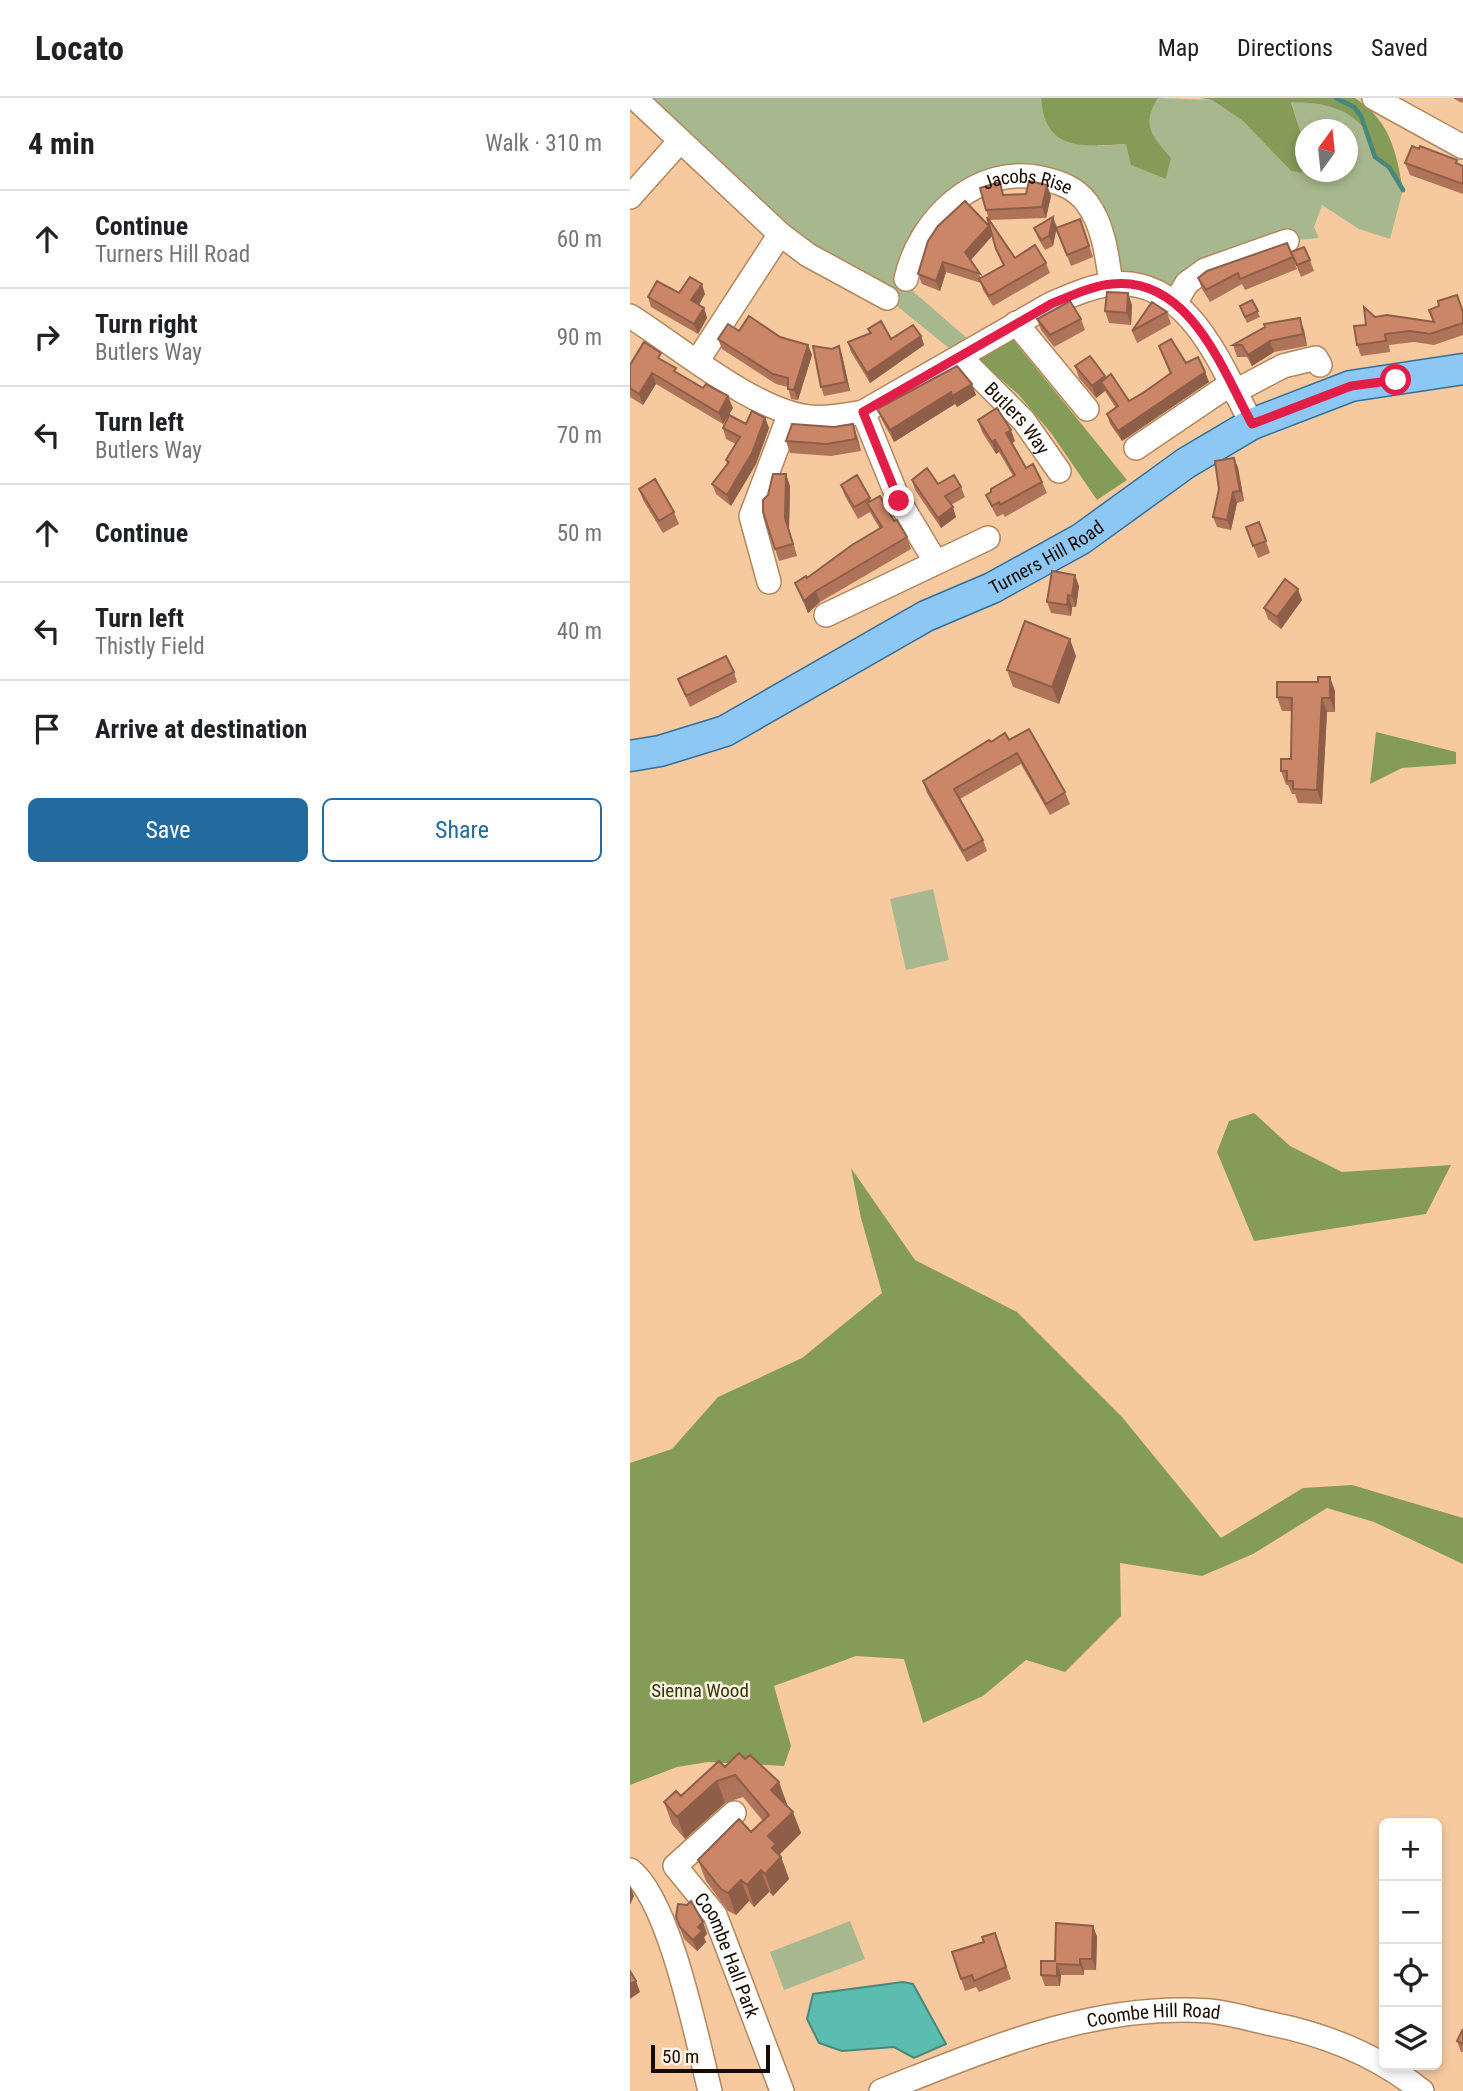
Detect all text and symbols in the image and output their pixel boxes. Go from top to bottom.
text: Locato [35,29,124,68]
text: Map [1158,34,1199,62]
text: Directions [1237,34,1333,62]
text: Saved [1371,34,1428,62]
north arrow [1295,119,1358,182]
text: 4 min [28,126,95,161]
text: Walk · 310 m [485,130,602,157]
street label: Jacobs Rise [979,164,1077,199]
text: Continue [95,211,188,241]
icon: ahead [28,220,66,258]
text: 60 m [557,226,602,253]
text: Turners Hill Road [95,241,250,268]
text: Turn right [95,309,197,339]
icon: right [28,318,66,356]
text: 90 m [557,324,602,351]
text: Butlers Way [95,339,202,366]
route start [1380,364,1411,395]
street label: Butlers Way [980,377,1055,459]
text: Turn left [95,407,184,437]
icon: left [28,416,66,454]
text: 70 m [557,422,602,449]
text: Butlers Way [95,437,202,464]
route end [883,485,914,516]
icon: ahead [28,514,66,552]
street label: Turners Hill Road [985,515,1108,599]
text: Continue [95,518,188,548]
text: 50 m [557,520,602,547]
text: Turn left [95,603,184,633]
icon: left [28,612,66,650]
text: 40 m [557,618,602,645]
text: Thistly Field [95,633,205,660]
icon: arrive [28,710,66,748]
text: Arrive at destination [95,714,307,744]
button: Save [28,798,308,862]
button: Share [322,798,602,862]
park label: Sienna Wood [651,1679,749,1702]
map controls [1379,1818,1442,2070]
button: + [1379,1818,1442,1881]
button: − [1379,1881,1442,1944]
street label: Coombe Hall Park [690,1888,765,2021]
button: locate [1379,1944,1442,2007]
street label: Coombe Hill Road [1085,1998,1222,2032]
button: layers [1379,2007,1442,2070]
scale bar [651,2042,770,2074]
text: 50 m [662,2045,699,2068]

